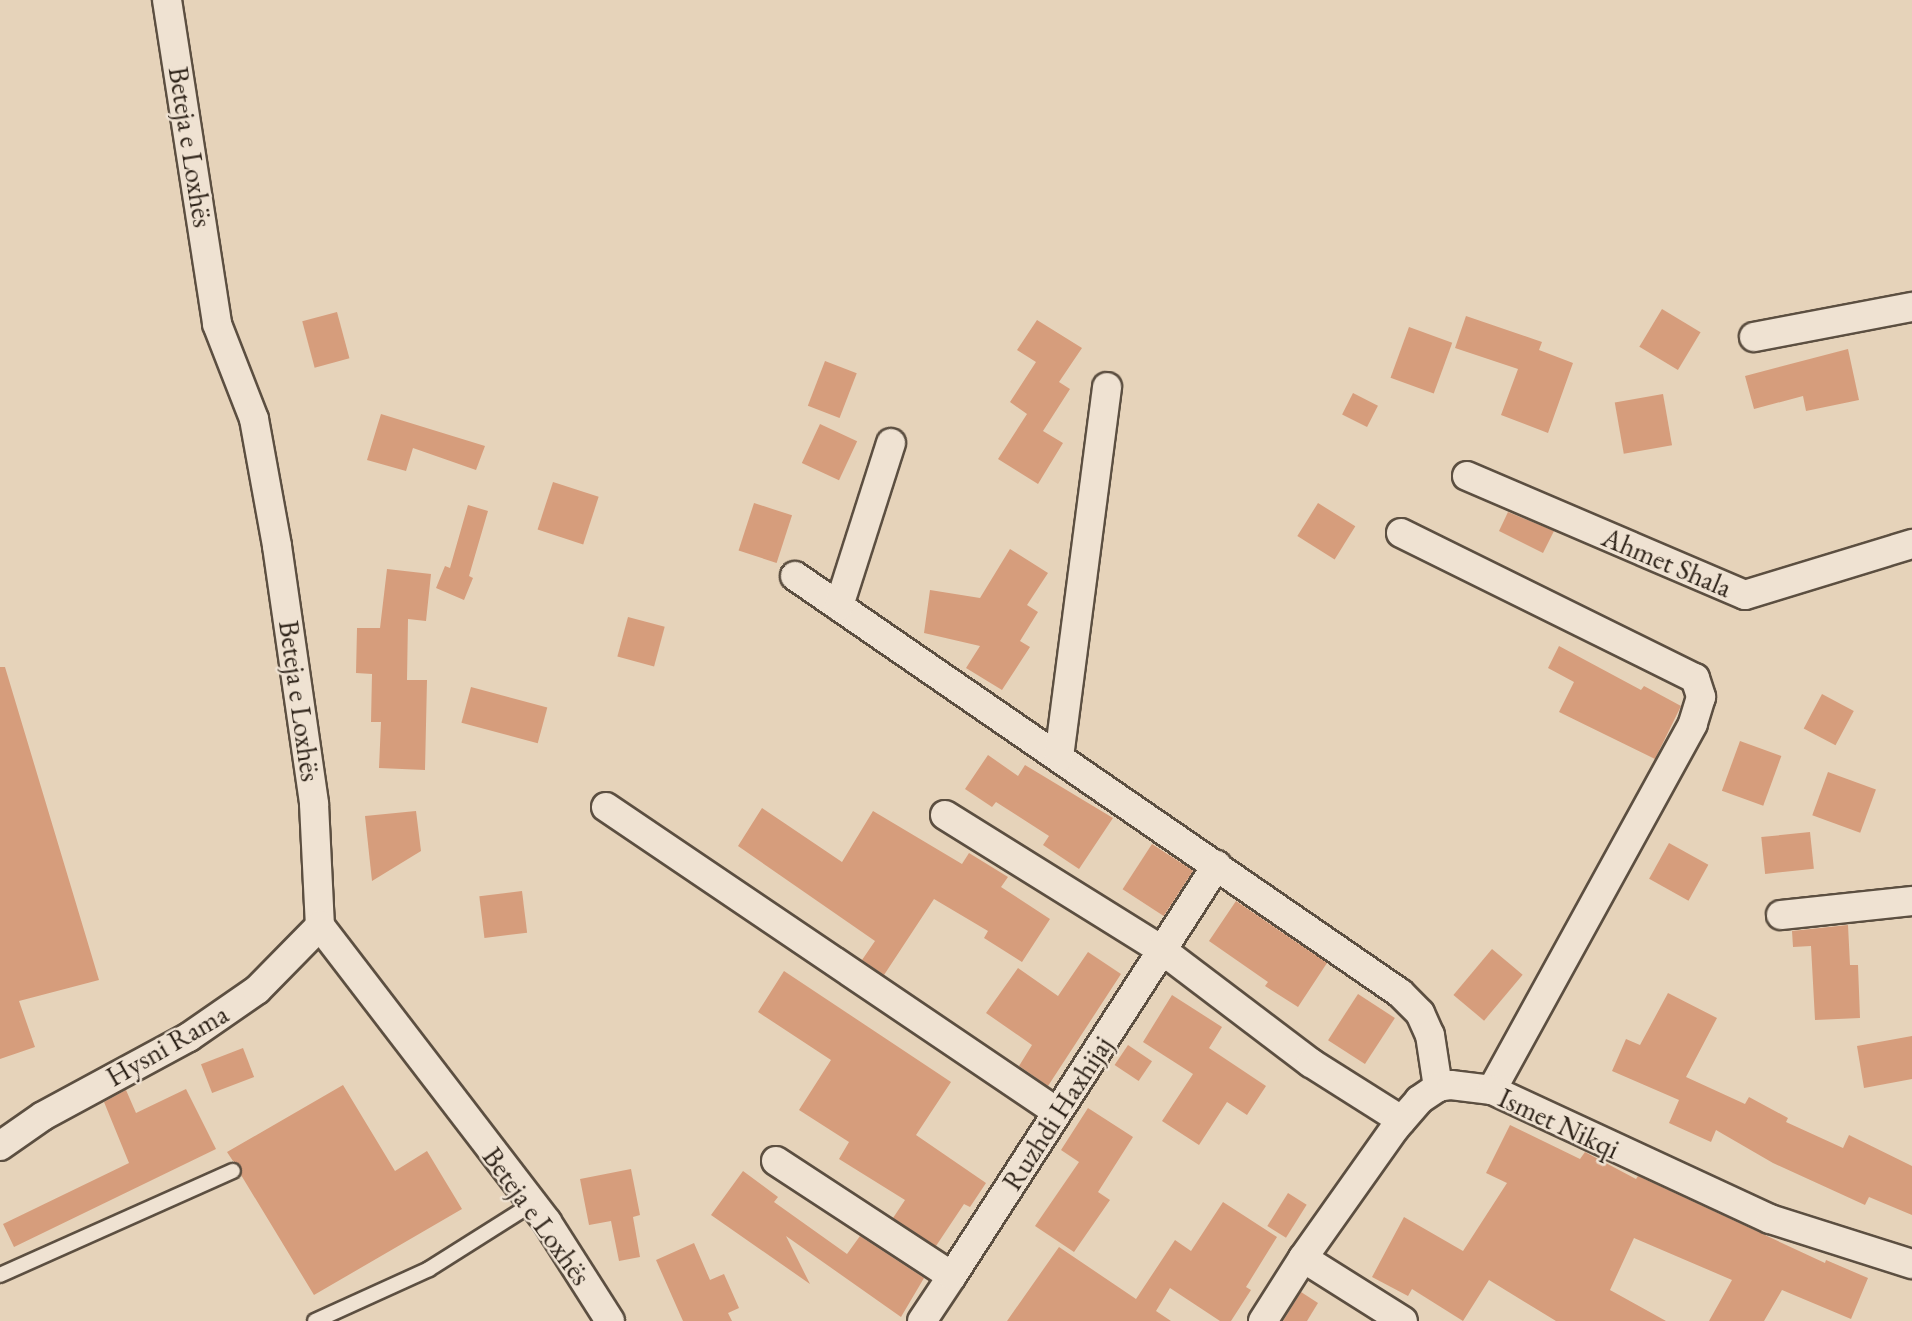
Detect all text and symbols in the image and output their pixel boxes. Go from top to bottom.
street label: Beteja e Loxhës [162,64,220,230]
street label: Ahmet Shala [1597,520,1737,604]
street label: Beteja e Loxhës [272,618,328,784]
street label: Hysni Rama [100,997,234,1093]
street label: Ruzhdi Haxhijaj [995,1030,1119,1196]
street label: Ismet Nikqi [1493,1080,1625,1166]
street label: Beteja e Loxhës [476,1140,598,1292]

